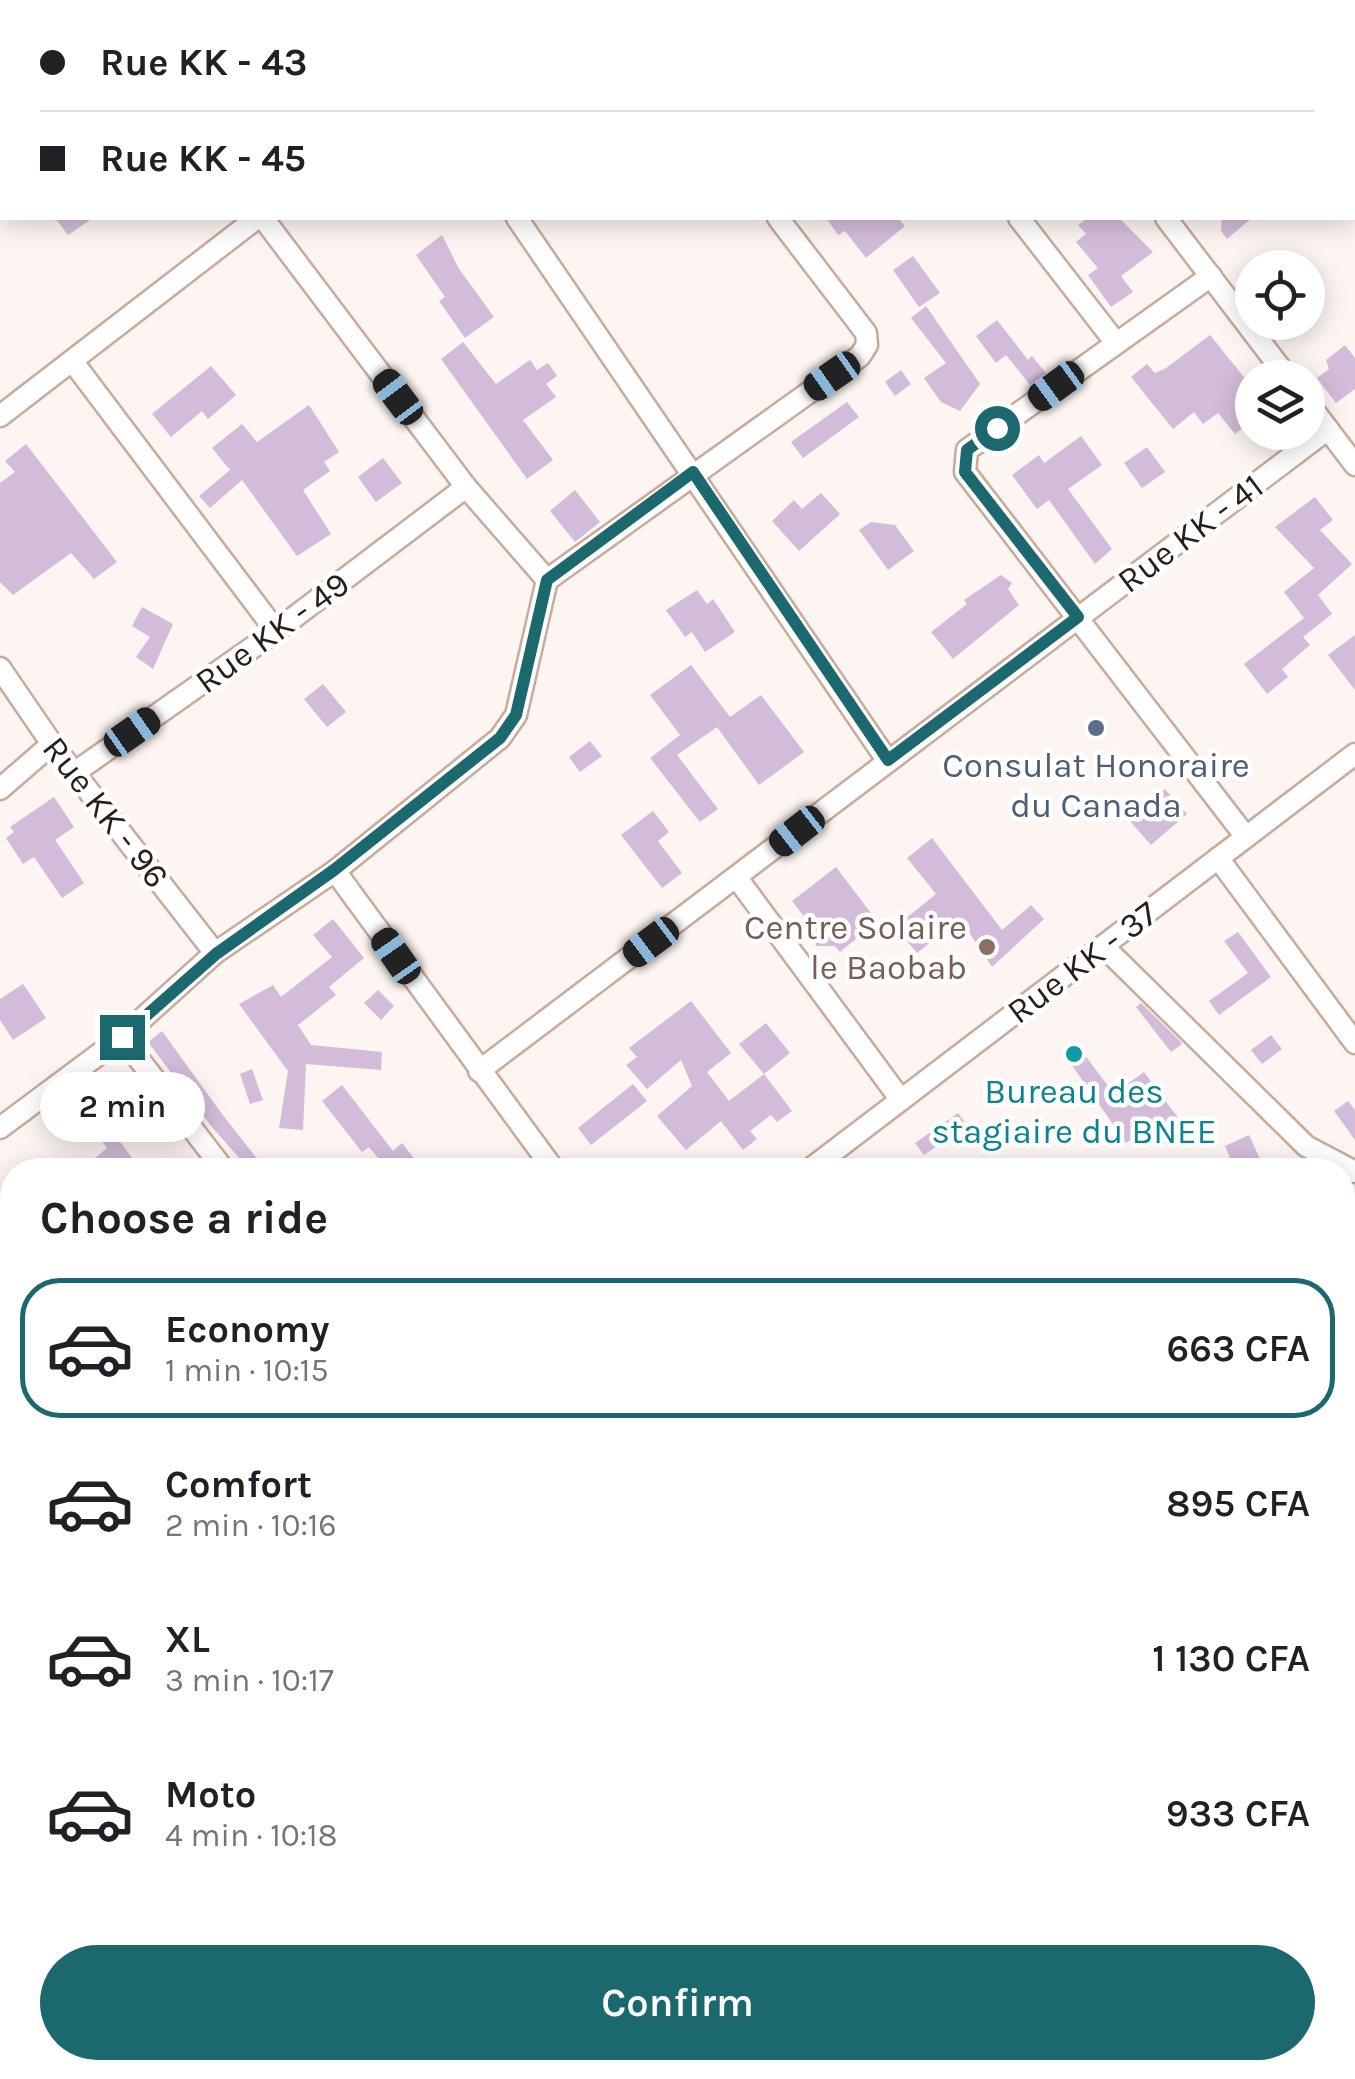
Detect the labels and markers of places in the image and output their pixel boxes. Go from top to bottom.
marker: Consulat Honoraire du Canada [1085,717,1107,739]
place label: Consulat Honoraire du Canada [942,745,1250,826]
place label: Centre Solaire le Baobab [744,907,967,988]
marker: Centre Solaire le Baobab [976,936,998,958]
marker: Bureau des stagiaire du BNEE [1063,1043,1085,1065]
place label: Bureau des stagiaire du BNEE [932,1071,1216,1152]

